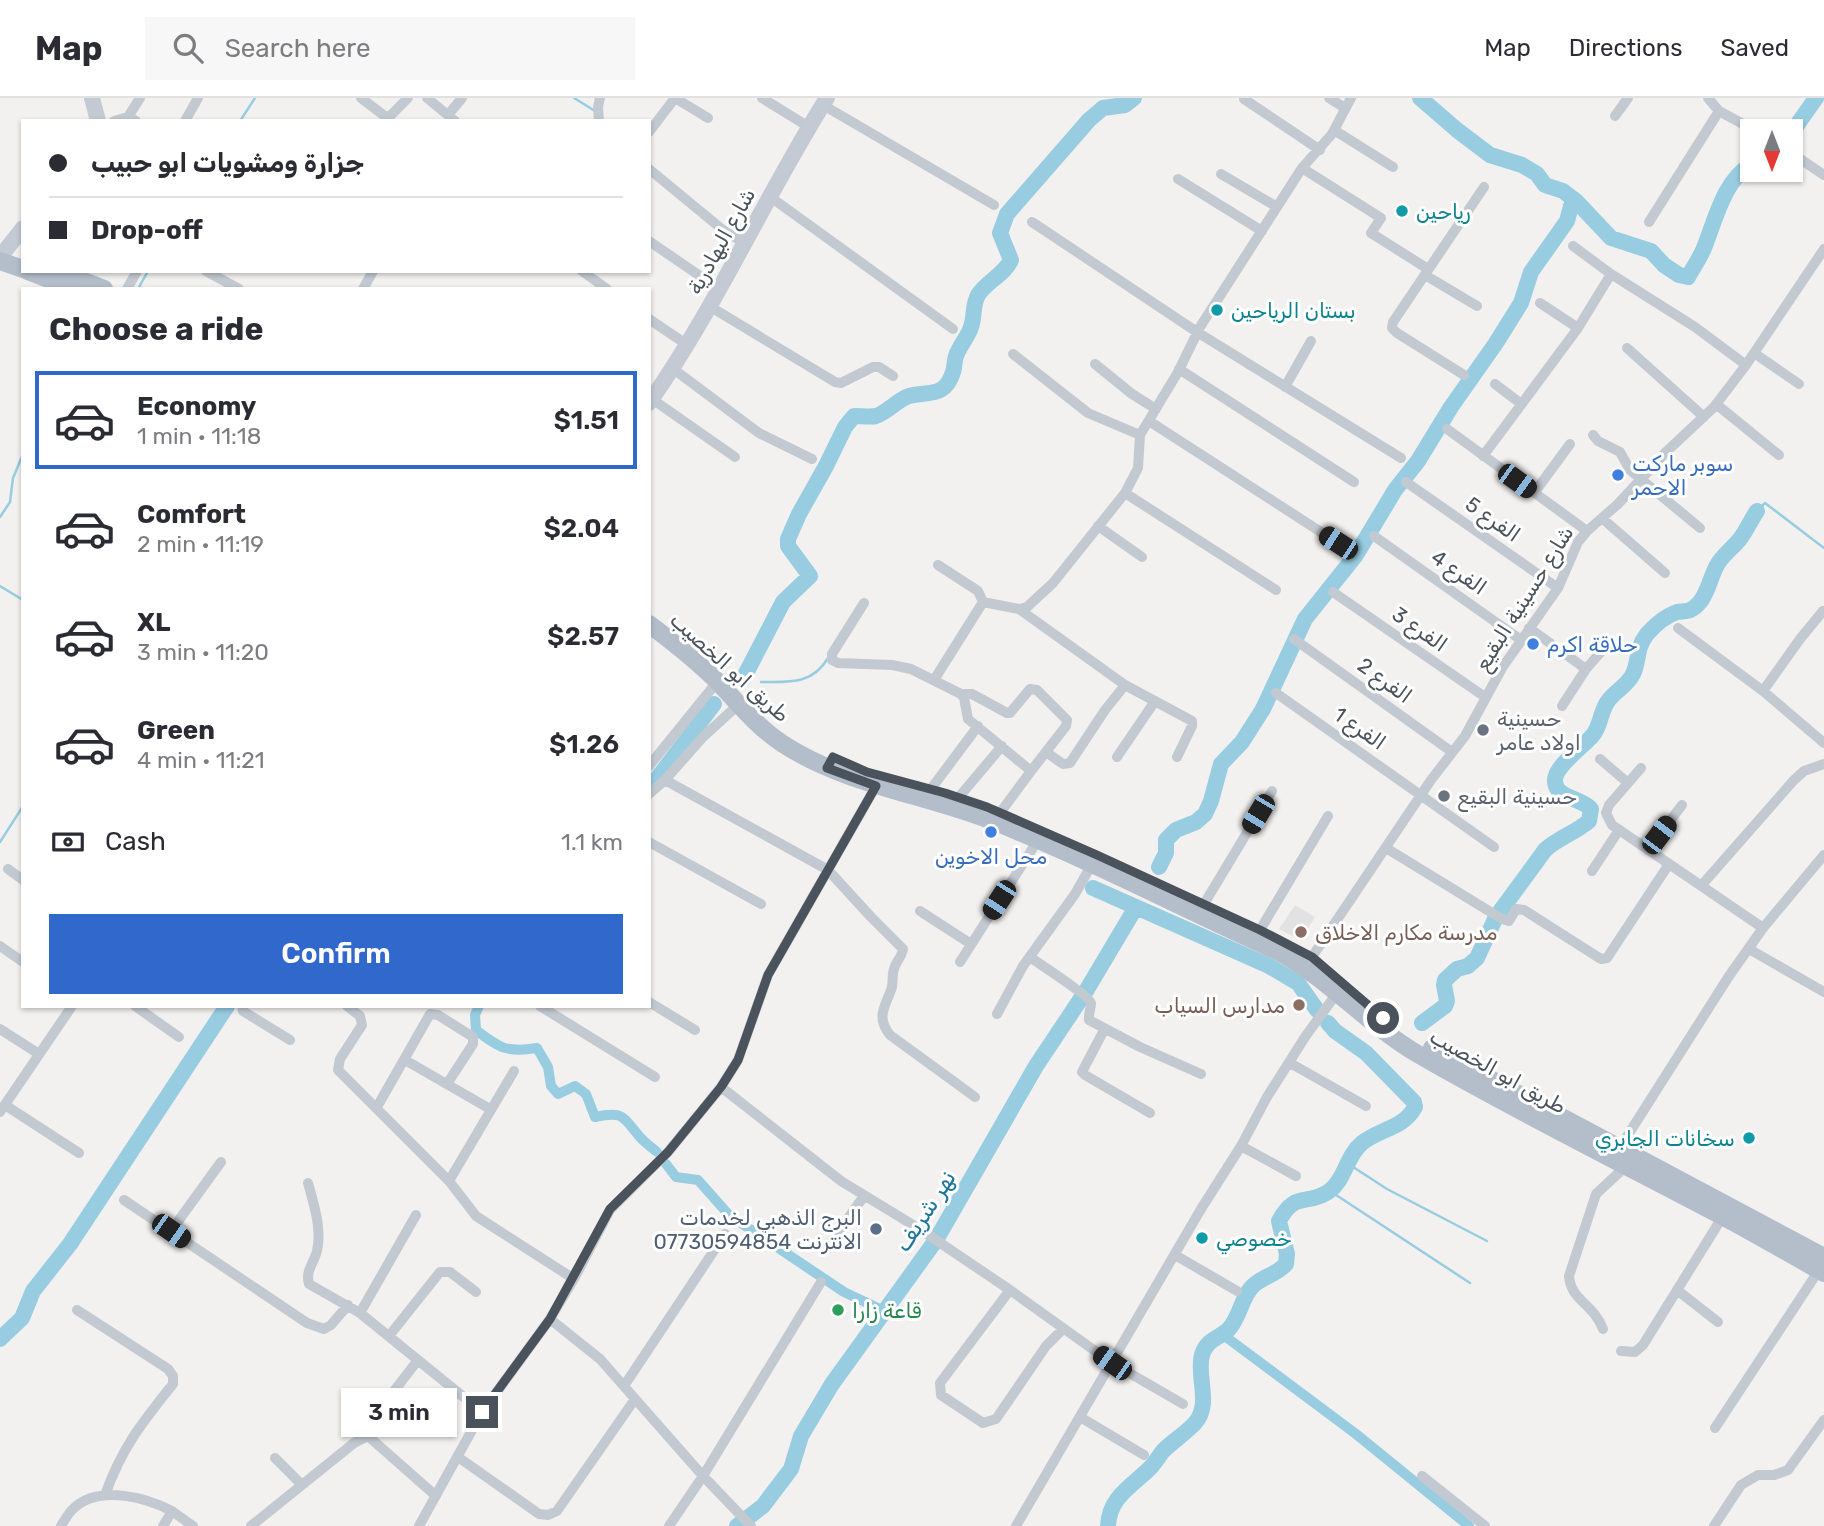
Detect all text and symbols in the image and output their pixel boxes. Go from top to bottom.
search box [145,17,635,80]
text: Map [35,29,103,68]
icon: search [169,29,207,67]
text: Search here [225,33,370,64]
text: Map [1484,34,1531,62]
text: Directions [1569,34,1682,62]
text: Saved [1720,34,1789,62]
north arrow [1740,119,1802,182]
map controls [1740,119,1803,182]
text: جزارة ومشويات ابو حبيب [91,148,364,179]
street label: شارع البهادرية [682,184,762,299]
place label: رياحين [1416,199,1471,224]
marker: رياحين [1394,203,1410,219]
text: Drop-off [91,215,203,246]
place label: بستان الرياحين [1231,298,1356,323]
marker: بستان الرياحين [1209,302,1225,318]
text: Choose a ride [49,310,263,348]
icon: car [53,389,116,452]
text: Economy [137,391,256,422]
text: $1.51 [554,405,619,436]
text: 1 min · 11:18 [137,422,261,450]
place label: سوبر ماركت الاحمر [1630,451,1733,500]
car [1494,460,1541,502]
marker: سوبر ماركت الاحمر [1610,467,1626,483]
street label: الفرع 5 [1460,491,1525,548]
icon: car [53,497,116,560]
text: Comfort [137,499,246,530]
text: $2.04 [544,513,619,544]
street label: شارع حسينية البقيع [1469,521,1581,677]
car [1315,523,1362,563]
text: 2 min · 11:19 [137,530,264,558]
street label: الفرع 4 [1425,544,1491,602]
street label: الفرع 3 [1387,601,1452,658]
icon: car [53,605,116,668]
text: XL [137,607,170,638]
street label: طريق ابو الخصيب [665,607,795,727]
text: $2.57 [547,621,619,652]
place label: حلاقة اكرم [1547,632,1638,658]
marker: حلاقة اكرم [1525,636,1541,652]
text: 3 min · 11:20 [137,638,269,666]
street label: الفرع 2 [1352,652,1417,710]
street label: الفرع 1 [1328,701,1391,756]
place label: حسينية اولاد عامر [1495,706,1581,756]
icon: car [53,713,116,776]
text: Green [137,715,215,746]
marker: حسينية اولاد عامر [1475,722,1491,738]
text: $1.26 [549,729,619,760]
text: 4 min · 11:21 [137,746,265,774]
place label: حسينية البقيع [1458,784,1577,812]
marker: حسينية البقيع [1436,788,1452,804]
car [1239,791,1278,837]
car [1638,812,1681,858]
icon: cash [49,823,87,861]
marker: محل الاخوين [983,824,999,840]
text: Cash [105,826,166,857]
text: 1.1 km [561,828,623,856]
place label: محل الاخوين [935,844,1047,869]
car [979,877,1020,923]
button: Confirm [49,914,623,994]
place label: مدرسة مكارم الاخلاق [1315,920,1497,946]
marker: مدرسة مكارم الاخلاق [1293,924,1309,940]
place label: مدارس السياب [1154,993,1285,1018]
marker: مدارس السياب [1291,997,1307,1013]
route start [1367,1002,1399,1034]
street label: طريق ابو الخصيب [1426,1023,1570,1119]
place label: سخانات الجابري [1595,1126,1735,1153]
marker: سخانات الجابري [1741,1130,1757,1146]
water label: نهر شريف [888,1165,962,1257]
place label: البرج الذهبي لخدمات الانترنت 07730594854 [654,1205,862,1254]
car [148,1210,195,1252]
marker: البرج الذهبي لخدمات الانترنت 07730594854 [868,1221,884,1237]
place label: خصوصي [1216,1226,1292,1255]
marker: خصوصي [1194,1230,1210,1246]
place label: قاعة زارا [852,1298,922,1323]
marker: قاعة زارا [830,1302,846,1318]
car [1089,1342,1136,1384]
callout: 3 min [342,1388,458,1436]
route end [466,1396,498,1428]
text: 3 min [368,1398,430,1426]

